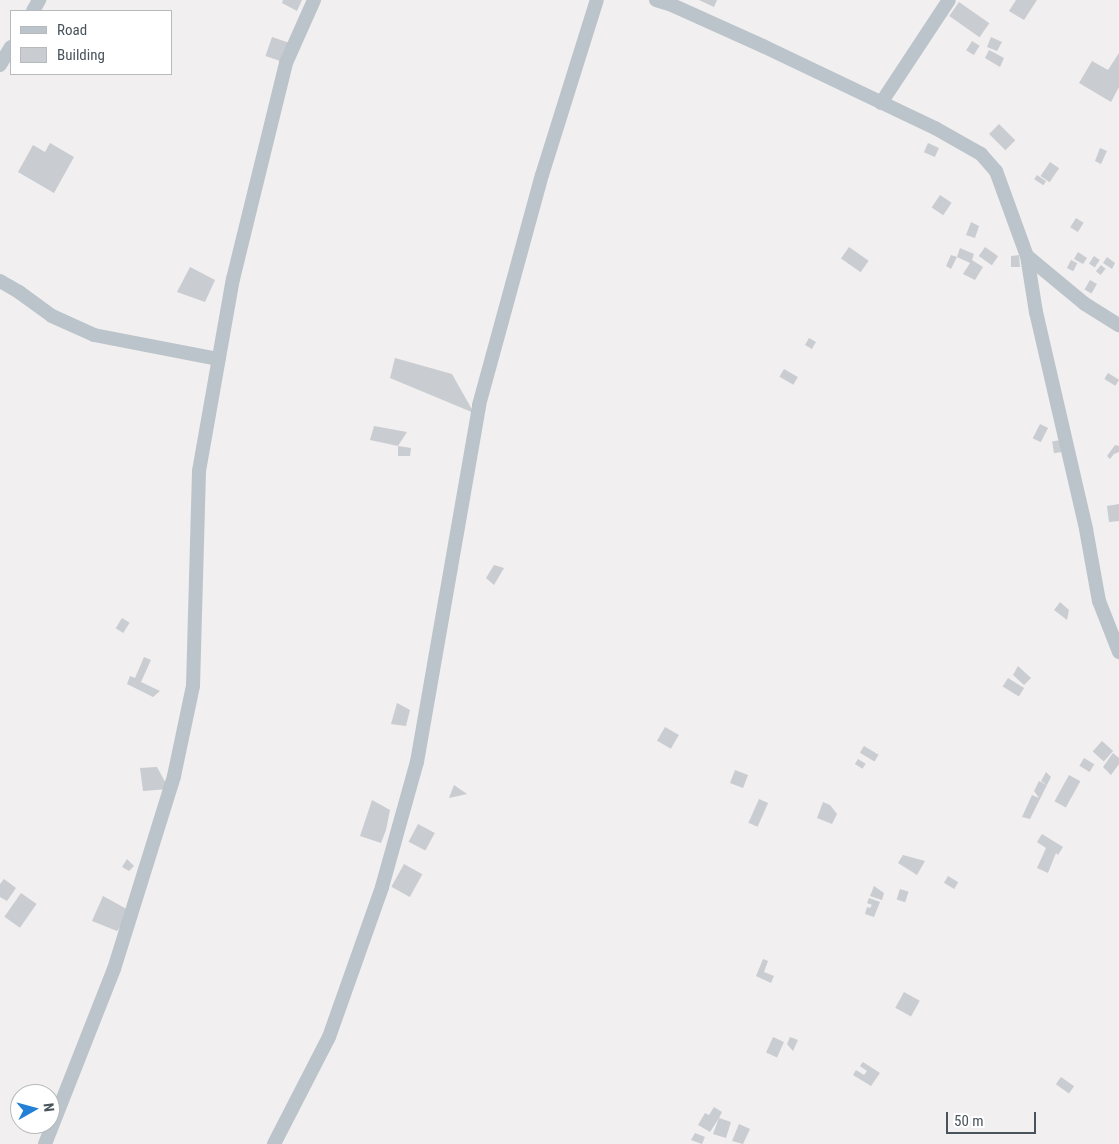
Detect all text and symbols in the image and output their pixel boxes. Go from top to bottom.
legend [10,10,172,75]
text: Road [57,21,87,39]
text: Building [57,46,105,64]
north arrow [10,1084,60,1134]
text: N [40,1102,57,1113]
scale bar [949,1102,1039,1134]
text: 50 m [954,1112,984,1130]

